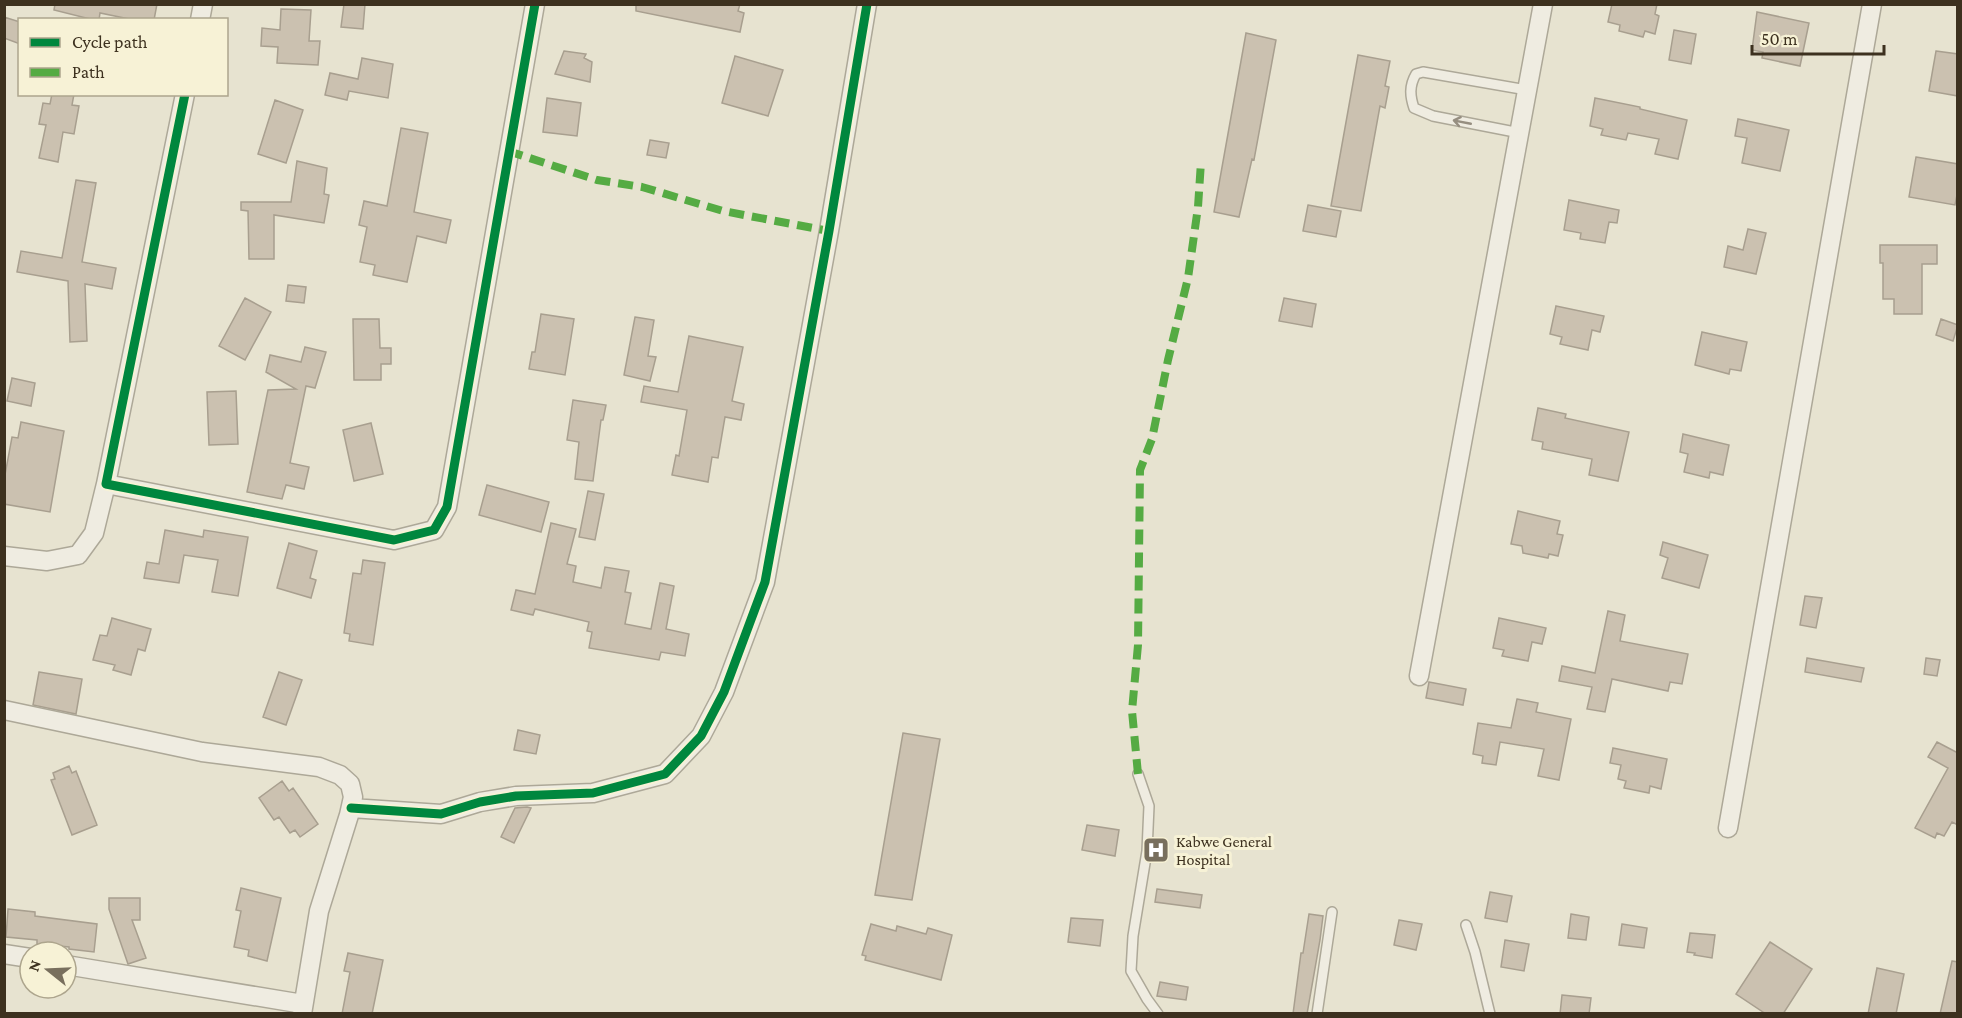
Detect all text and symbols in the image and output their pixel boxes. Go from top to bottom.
legend [18,18,228,96]
scale bar [1752,18,1884,56]
text: 50 m [1761,29,1798,49]
text: Cycle path [72,32,148,52]
text: Path [72,62,105,82]
one-way arrow [1453,116,1472,127]
place label: Kabwe General Hospital [1176,833,1272,869]
hospital icon: Kabwe General Hospital [1141,835,1171,865]
north arrow [18,940,78,1000]
text: N [24,958,44,973]

